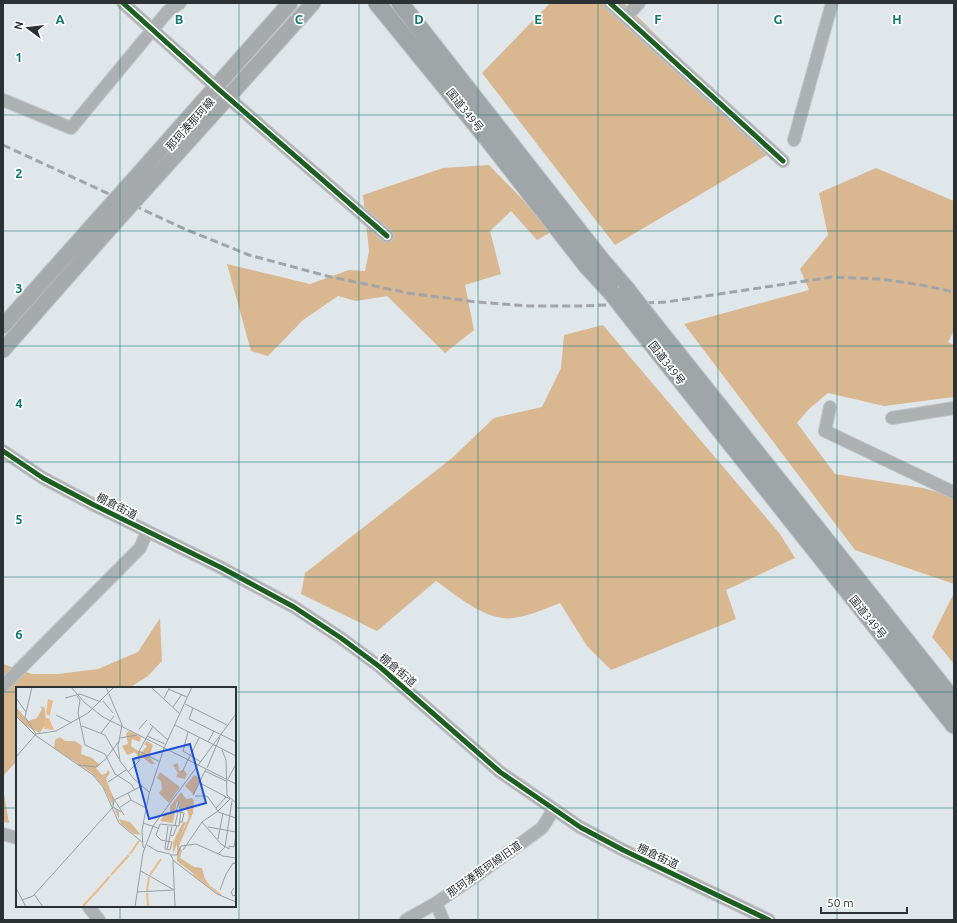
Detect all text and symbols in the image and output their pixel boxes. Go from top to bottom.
north arrow [8,8,48,48]
text: A [55,12,65,26]
text: B [175,12,184,26]
text: C [295,12,304,26]
text: D [414,12,424,26]
text: E [534,12,542,26]
text: F [654,12,662,26]
text: G [774,12,783,26]
text: H [892,12,902,26]
text: N [11,20,25,31]
text: 1 [15,50,23,64]
street label: 国道349号 [444,86,486,134]
street label: 那珂湊那珂線 [163,95,217,153]
text: 2 [15,166,23,180]
text: 3 [15,281,23,295]
street label: 国道349号 [646,339,688,387]
text: 4 [15,396,23,410]
street label: 棚倉街道 [95,491,139,521]
text: 5 [15,512,23,526]
street label: 国道349号 [847,593,889,641]
text: 6 [15,627,23,641]
street label: 棚倉街道 [377,651,419,689]
inset map [16,687,236,907]
street label: 那珂湊那珂線旧道 [445,839,523,899]
street label: 棚倉街道 [636,841,680,871]
scale bar [821,889,907,915]
text: 50 m [827,896,854,909]

